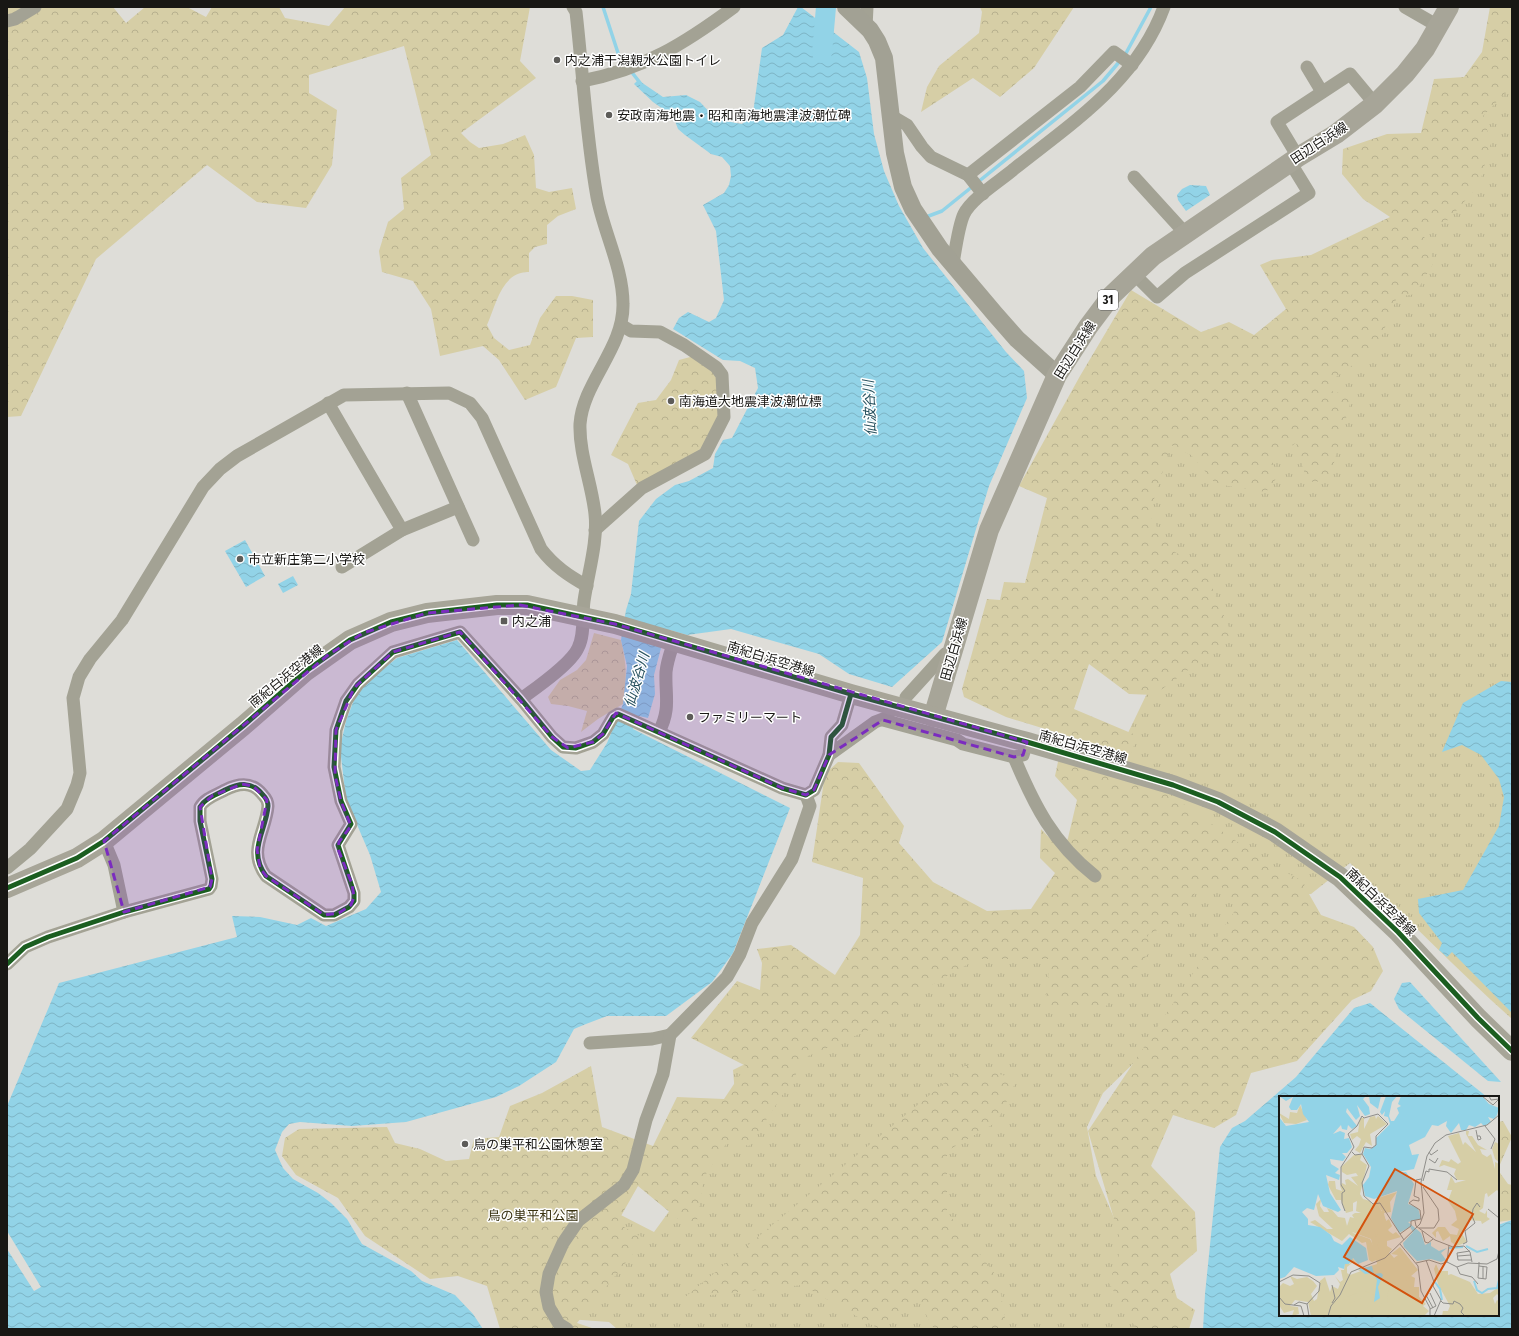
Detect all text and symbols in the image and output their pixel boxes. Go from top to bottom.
place label: 内之浦干潟親水公園トイレ [565,53,721,68]
marker: 内之浦干潟親水公園トイレ [552,55,562,65]
place label: 安政南海地震・昭和南海地震津波潮位碑 [617,108,851,123]
marker: 安政南海地震・昭和南海地震津波潮位碑 [604,110,614,120]
street label: 田辺白浜線 [1288,119,1350,167]
road number: 31 [1098,290,1118,310]
street label: 田辺白浜線 [1051,318,1099,382]
water label: 仙波谷川 [860,378,880,436]
place label: 南海道大地震津波潮位標 [679,394,822,409]
marker: 南海道大地震津波潮位標 [666,396,676,406]
place label: 市立新庄第二小学校 [248,552,365,567]
marker: 市立新庄第二小学校 [235,554,245,564]
place label: 内之浦 [512,614,551,629]
marker: 内之浦 [499,616,509,626]
street label: 田辺白浜線 [938,616,970,682]
street label: 南紀白浜空港線 [725,639,817,679]
street label: 南紀白浜空港線 [246,642,326,710]
water label: 仙波谷川 [621,649,653,709]
place label: ファミリーマート [698,710,802,725]
marker: ファミリーマート [685,712,695,722]
street label: 南紀白浜空港線 [1037,727,1129,767]
street label: 南紀白浜空港線 [1343,865,1419,939]
inset map [1279,1096,1499,1316]
place label: 鳥の巣平和公園休憩室 [473,1137,603,1152]
marker: 鳥の巣平和公園休憩室 [460,1139,470,1149]
park label: 鳥の巣平和公園 [487,1208,579,1223]

